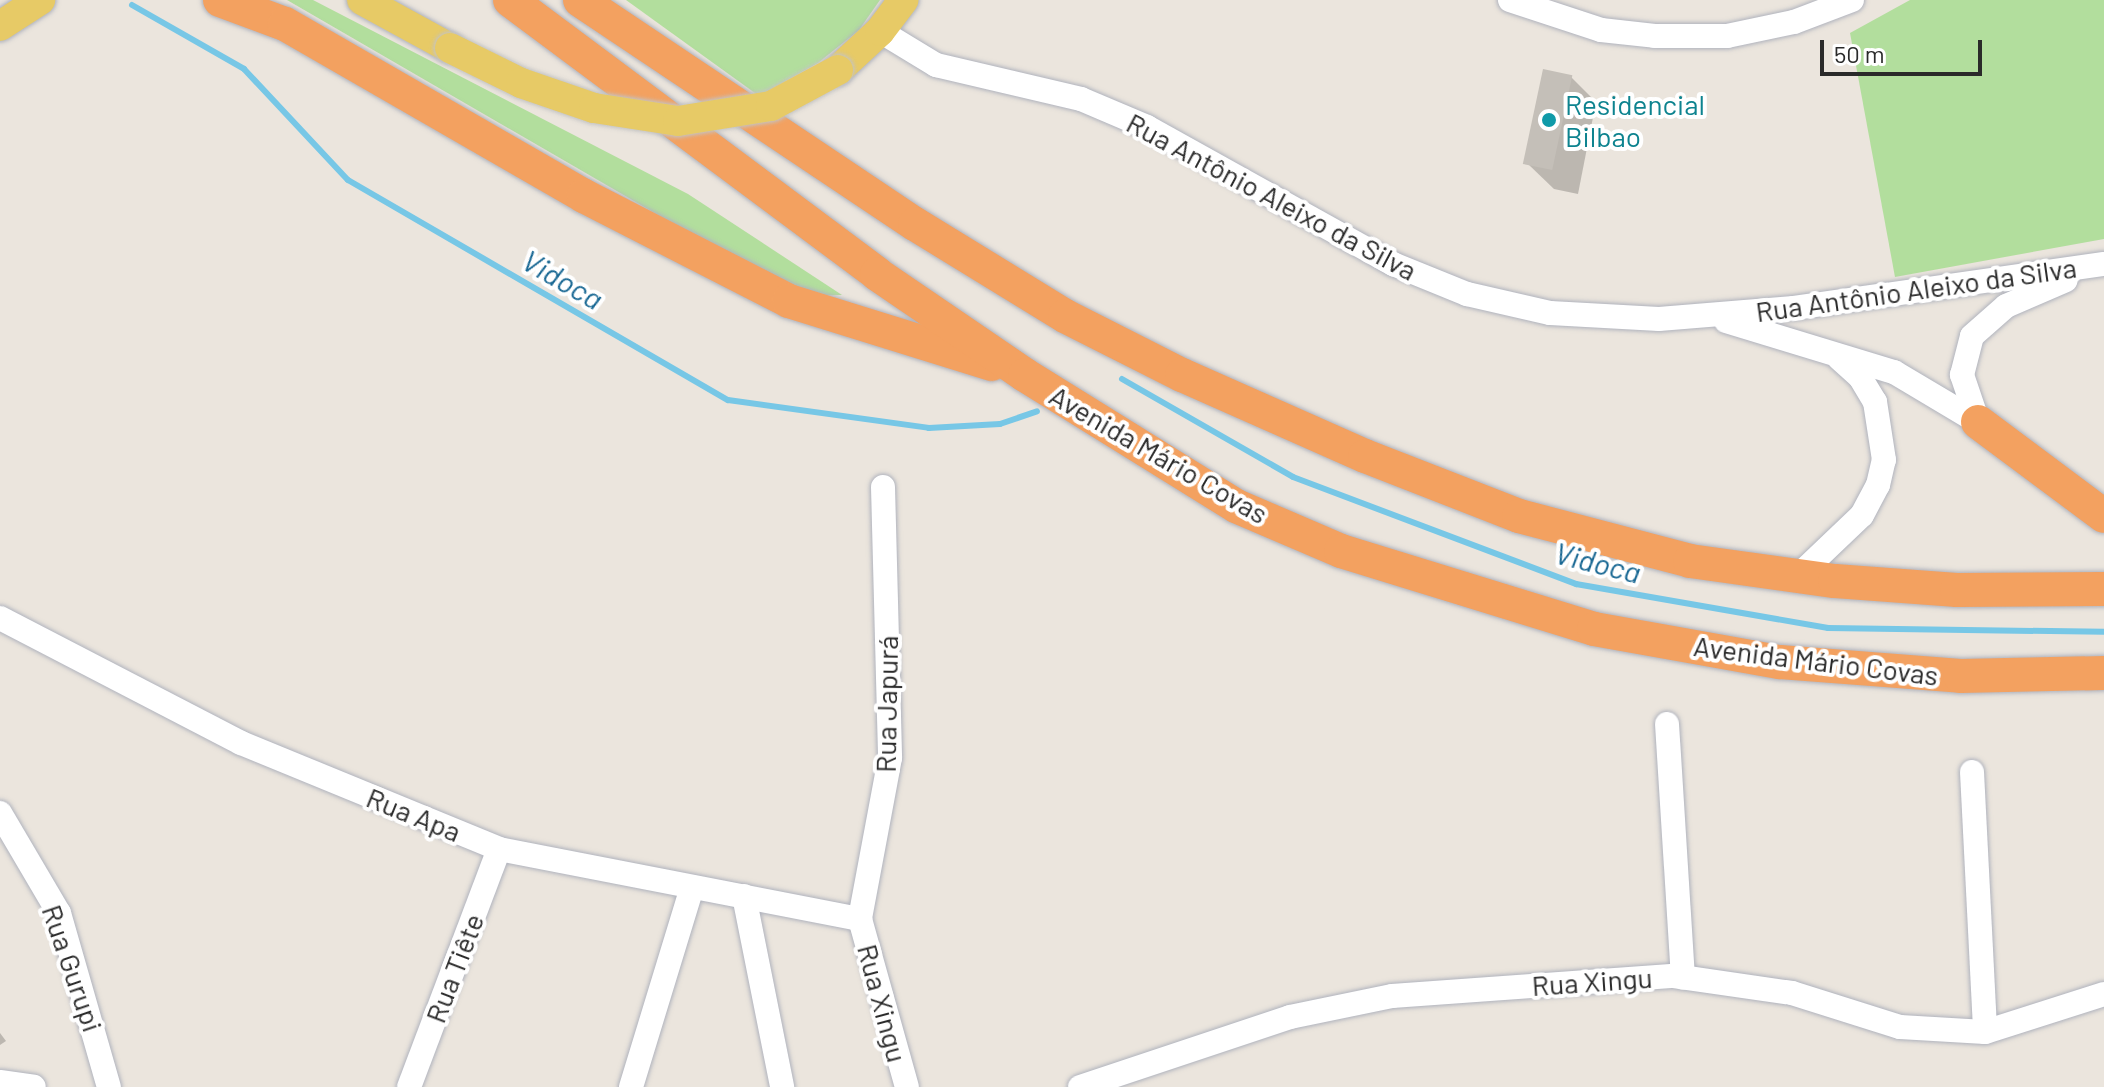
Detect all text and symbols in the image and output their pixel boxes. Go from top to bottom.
scale bar [1824,24,1986,74]
text: 50 m [1834,39,1885,68]
place label: Residencial Bilbao [1565,87,1705,153]
street label: Rua Antônio Aleixo da Silva [1121,105,1423,287]
marker: Residencial Bilbao [1540,111,1558,129]
water label: Vidoca [516,242,610,316]
street label: Rua Antônio Aleixo da Silva [1753,250,2079,328]
street label: Avenida Mário Covas [1044,378,1274,530]
water label: Vidoca [1551,534,1645,590]
street label: Avenida Mário Covas [1692,628,1940,692]
street label: Rua Japurá [868,635,904,773]
street label: Rua Apa [362,780,466,848]
street label: Rua Gurupi [36,900,110,1036]
street label: Rua Tiête [418,909,490,1027]
street label: Rua Xingu [851,940,915,1066]
street label: Rua Xingu [1531,960,1653,1002]

